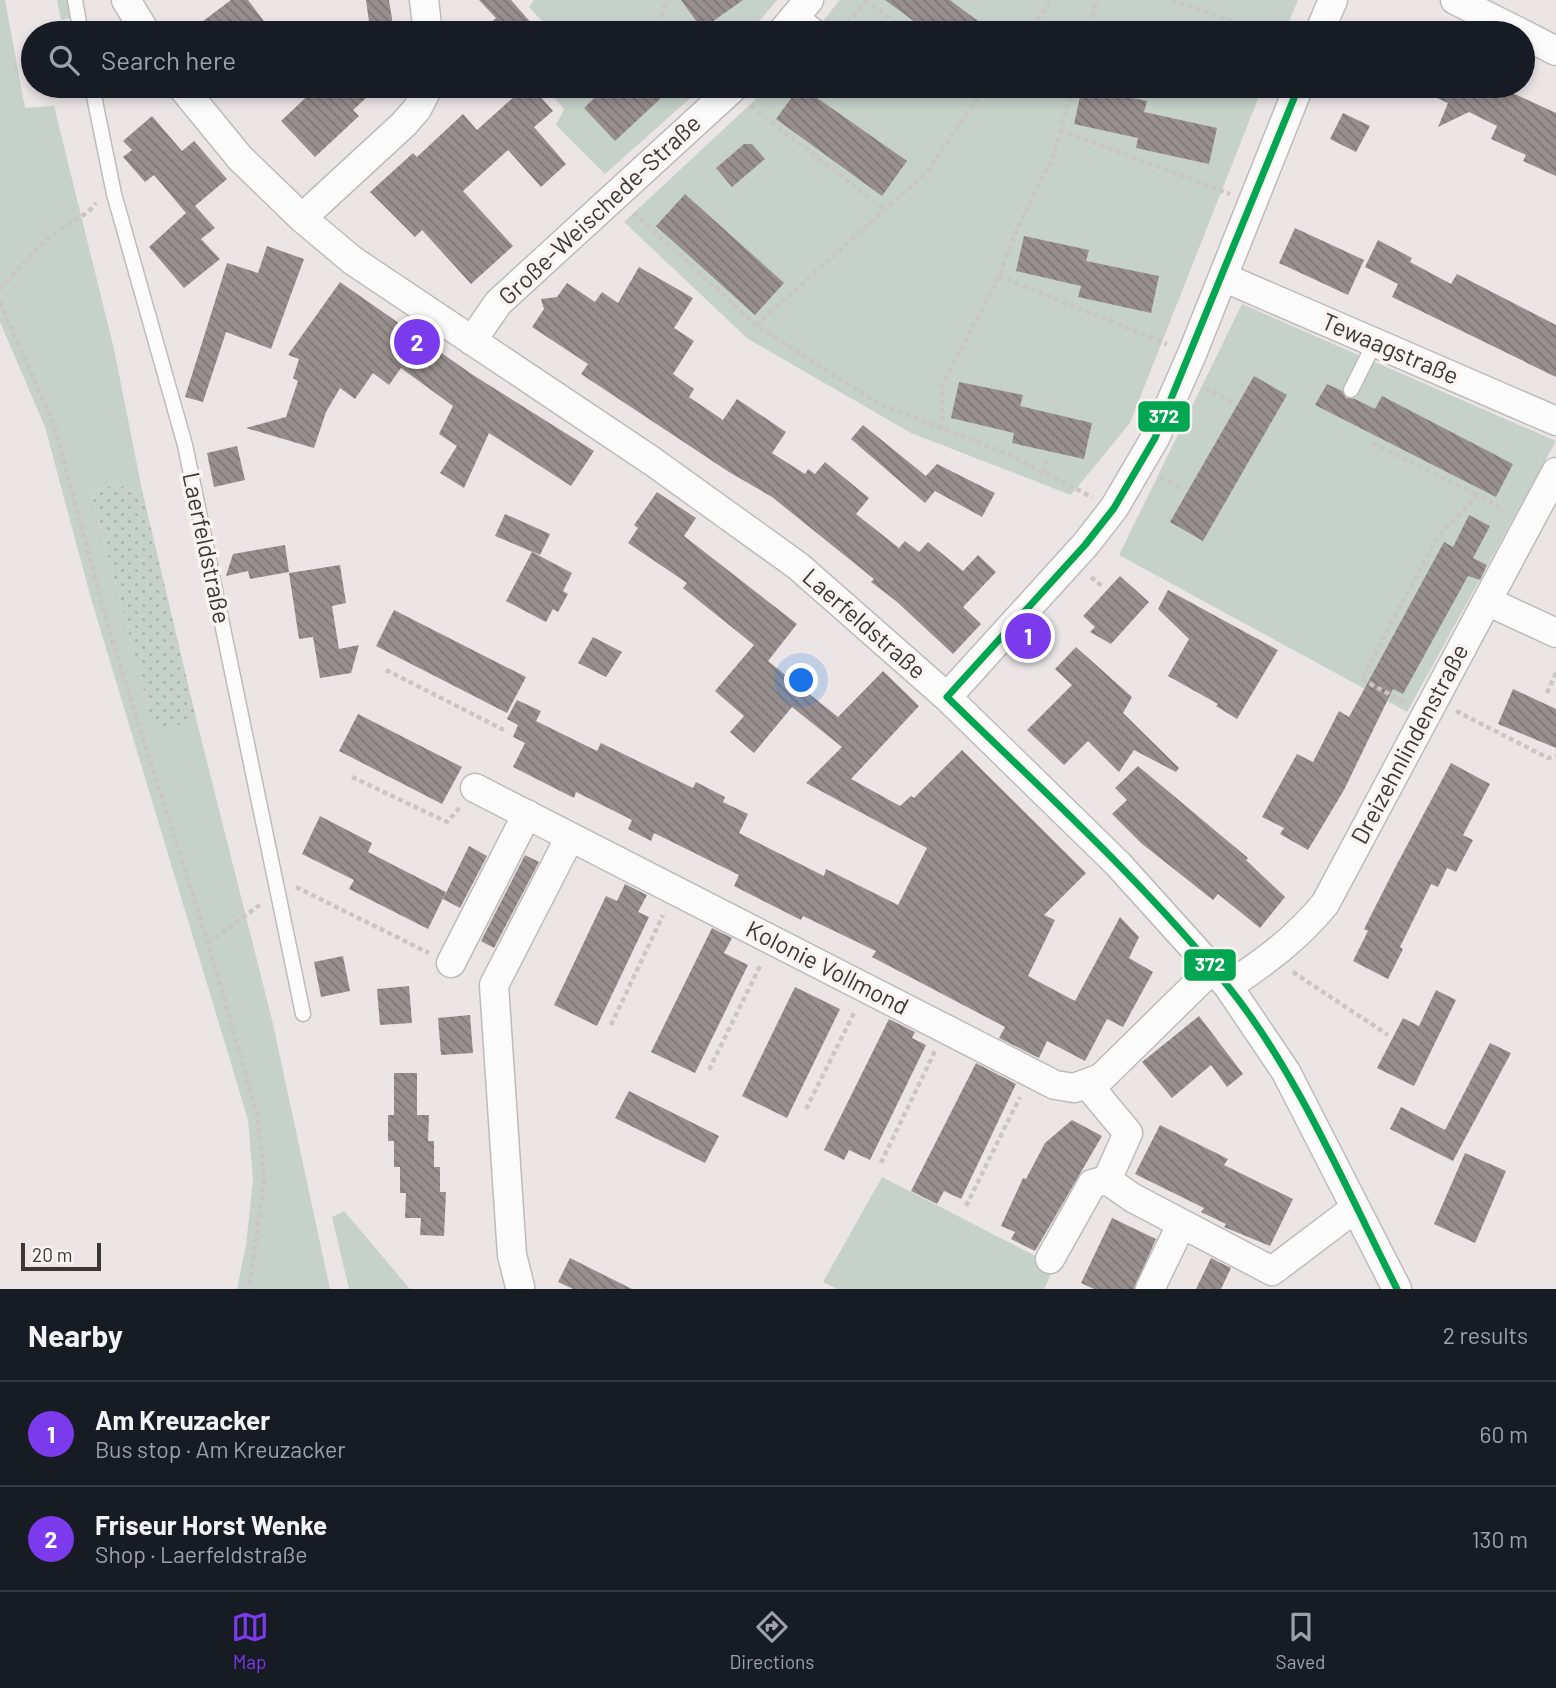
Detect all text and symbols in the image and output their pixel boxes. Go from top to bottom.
search box [21,21,1535,98]
icon: search [45,41,83,79]
text: Search here [101,44,236,75]
street label: Große-Weischede-Straße [492,108,706,310]
street label: Tewaagstraße [1318,306,1463,390]
pin: 2 [394,316,440,368]
line badge: 372 [1137,400,1191,433]
text: 372 [1149,404,1179,427]
street label: Laerfeldstraße [177,469,238,626]
street label: Laerfeldstraße [797,561,933,684]
pin: 1 [1005,610,1051,662]
street label: Dreizehnlindenstraße [1344,638,1474,848]
your location [784,663,818,697]
street label: Kolonie Vollmond [742,913,914,1020]
line badge: 372 [1183,948,1237,982]
text: 372 [1195,952,1225,975]
scale bar [21,1240,102,1272]
text: 20 m [32,1243,72,1266]
text: Nearby [28,1317,123,1353]
text: 2 results [1443,1321,1528,1349]
text: Am Kreuzacker [95,1404,270,1435]
text: 1 [47,1420,55,1448]
text: 60 m [1480,1420,1528,1448]
text: Bus stop · Am Kreuzacker [95,1435,346,1463]
text: Friseur Horst Wenke [95,1509,327,1540]
text: 2 [45,1525,57,1553]
text: 130 m [1471,1525,1528,1553]
text: Shop · Laerfeldstraße [95,1540,307,1568]
tab: Map [231,1608,269,1673]
tab: Directions [730,1608,815,1673]
tab: Saved [1276,1608,1325,1673]

